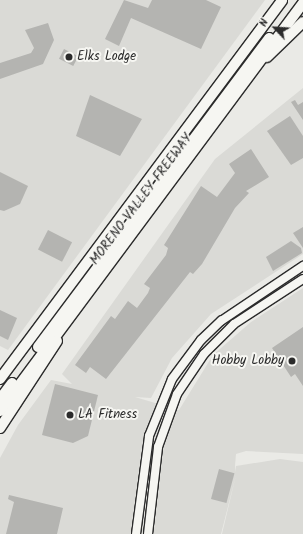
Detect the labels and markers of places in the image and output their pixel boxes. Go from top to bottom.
place label: Elks Lodge [77,49,136,65]
marker: Elks Lodge [64,52,74,62]
place label: Hobby Lobby [212,353,284,369]
marker: Hobby Lobby [287,356,297,366]
place label: LA Fitness [78,407,137,423]
marker: LA Fitness [65,410,75,420]

